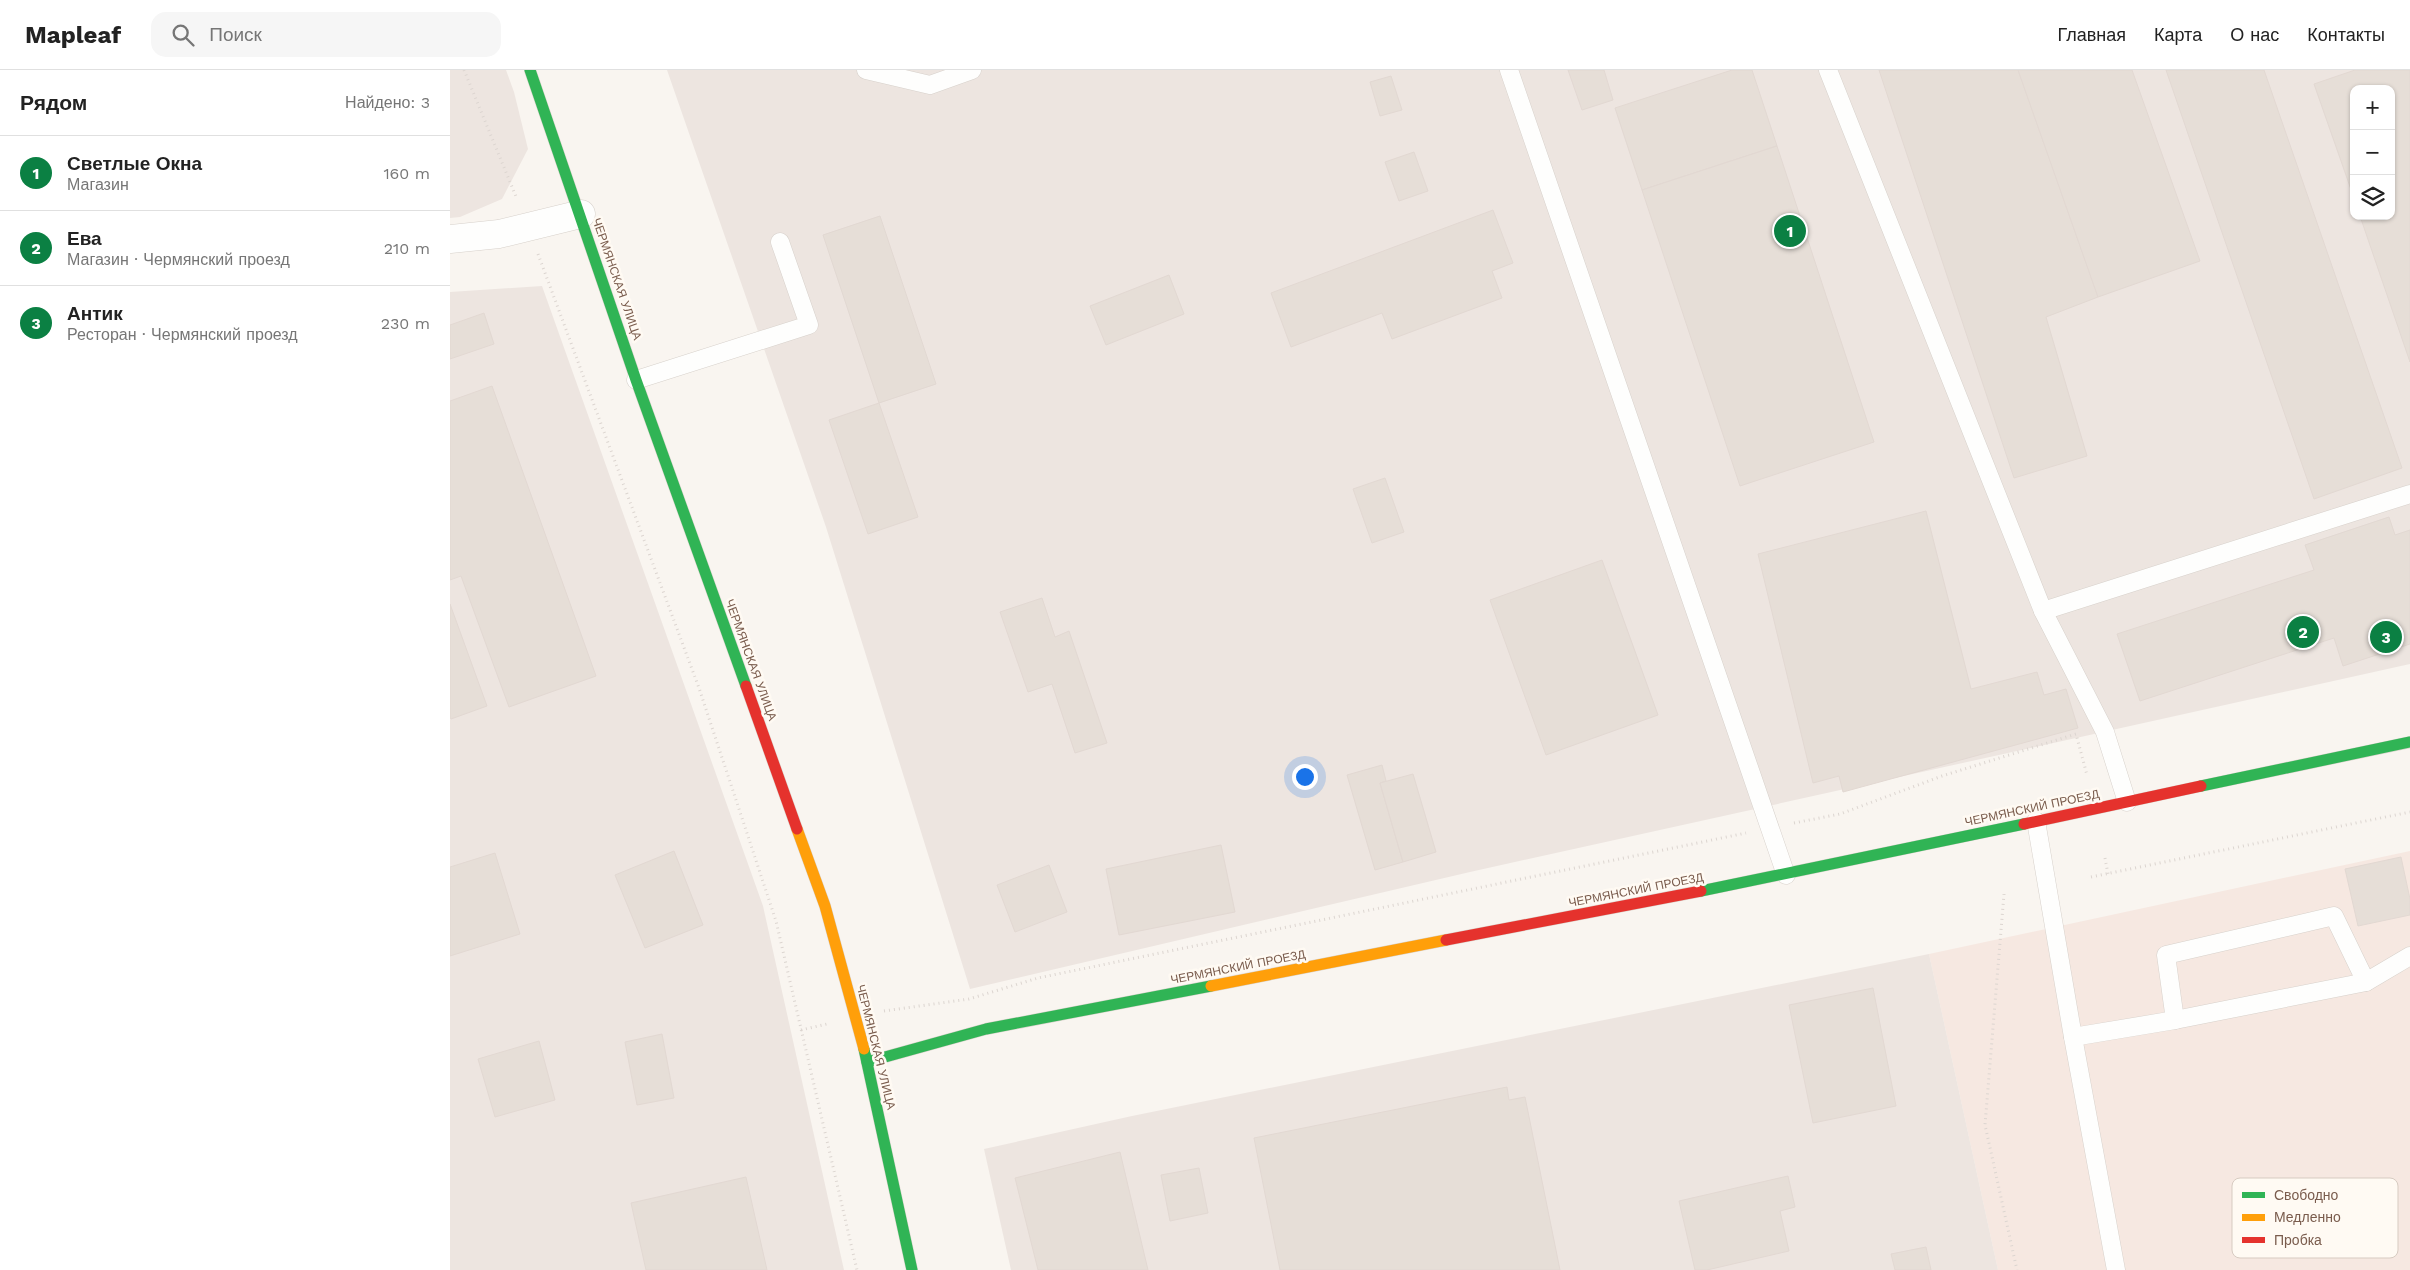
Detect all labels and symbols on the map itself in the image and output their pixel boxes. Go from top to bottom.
pin: 1 [1774,212,1806,250]
street label: ЧЕРМЯНСКАЯ УЛИЦА [590,216,644,342]
street label: ЧЕРМЯНСКАЯ УЛИЦА [722,597,780,723]
pin: 2 [2287,613,2319,651]
pin: 3 [2370,618,2402,656]
your location [1292,764,1318,790]
street label: ЧЕРМЯНСКИЙ ПРОЕЗД [1963,786,2100,829]
street label: ЧЕРМЯНСКИЙ ПРОЕЗД [1567,869,1705,910]
street label: ЧЕРМЯНСКИЙ ПРОЕЗД [1169,946,1307,987]
street label: ЧЕРМЯНСКАЯ УЛИЦА [854,983,898,1111]
legend [2232,1178,2398,1258]
text: Свободно [2274,1187,2339,1203]
text: Медленно [2274,1209,2341,1225]
text: Пробка [2274,1232,2322,1248]

